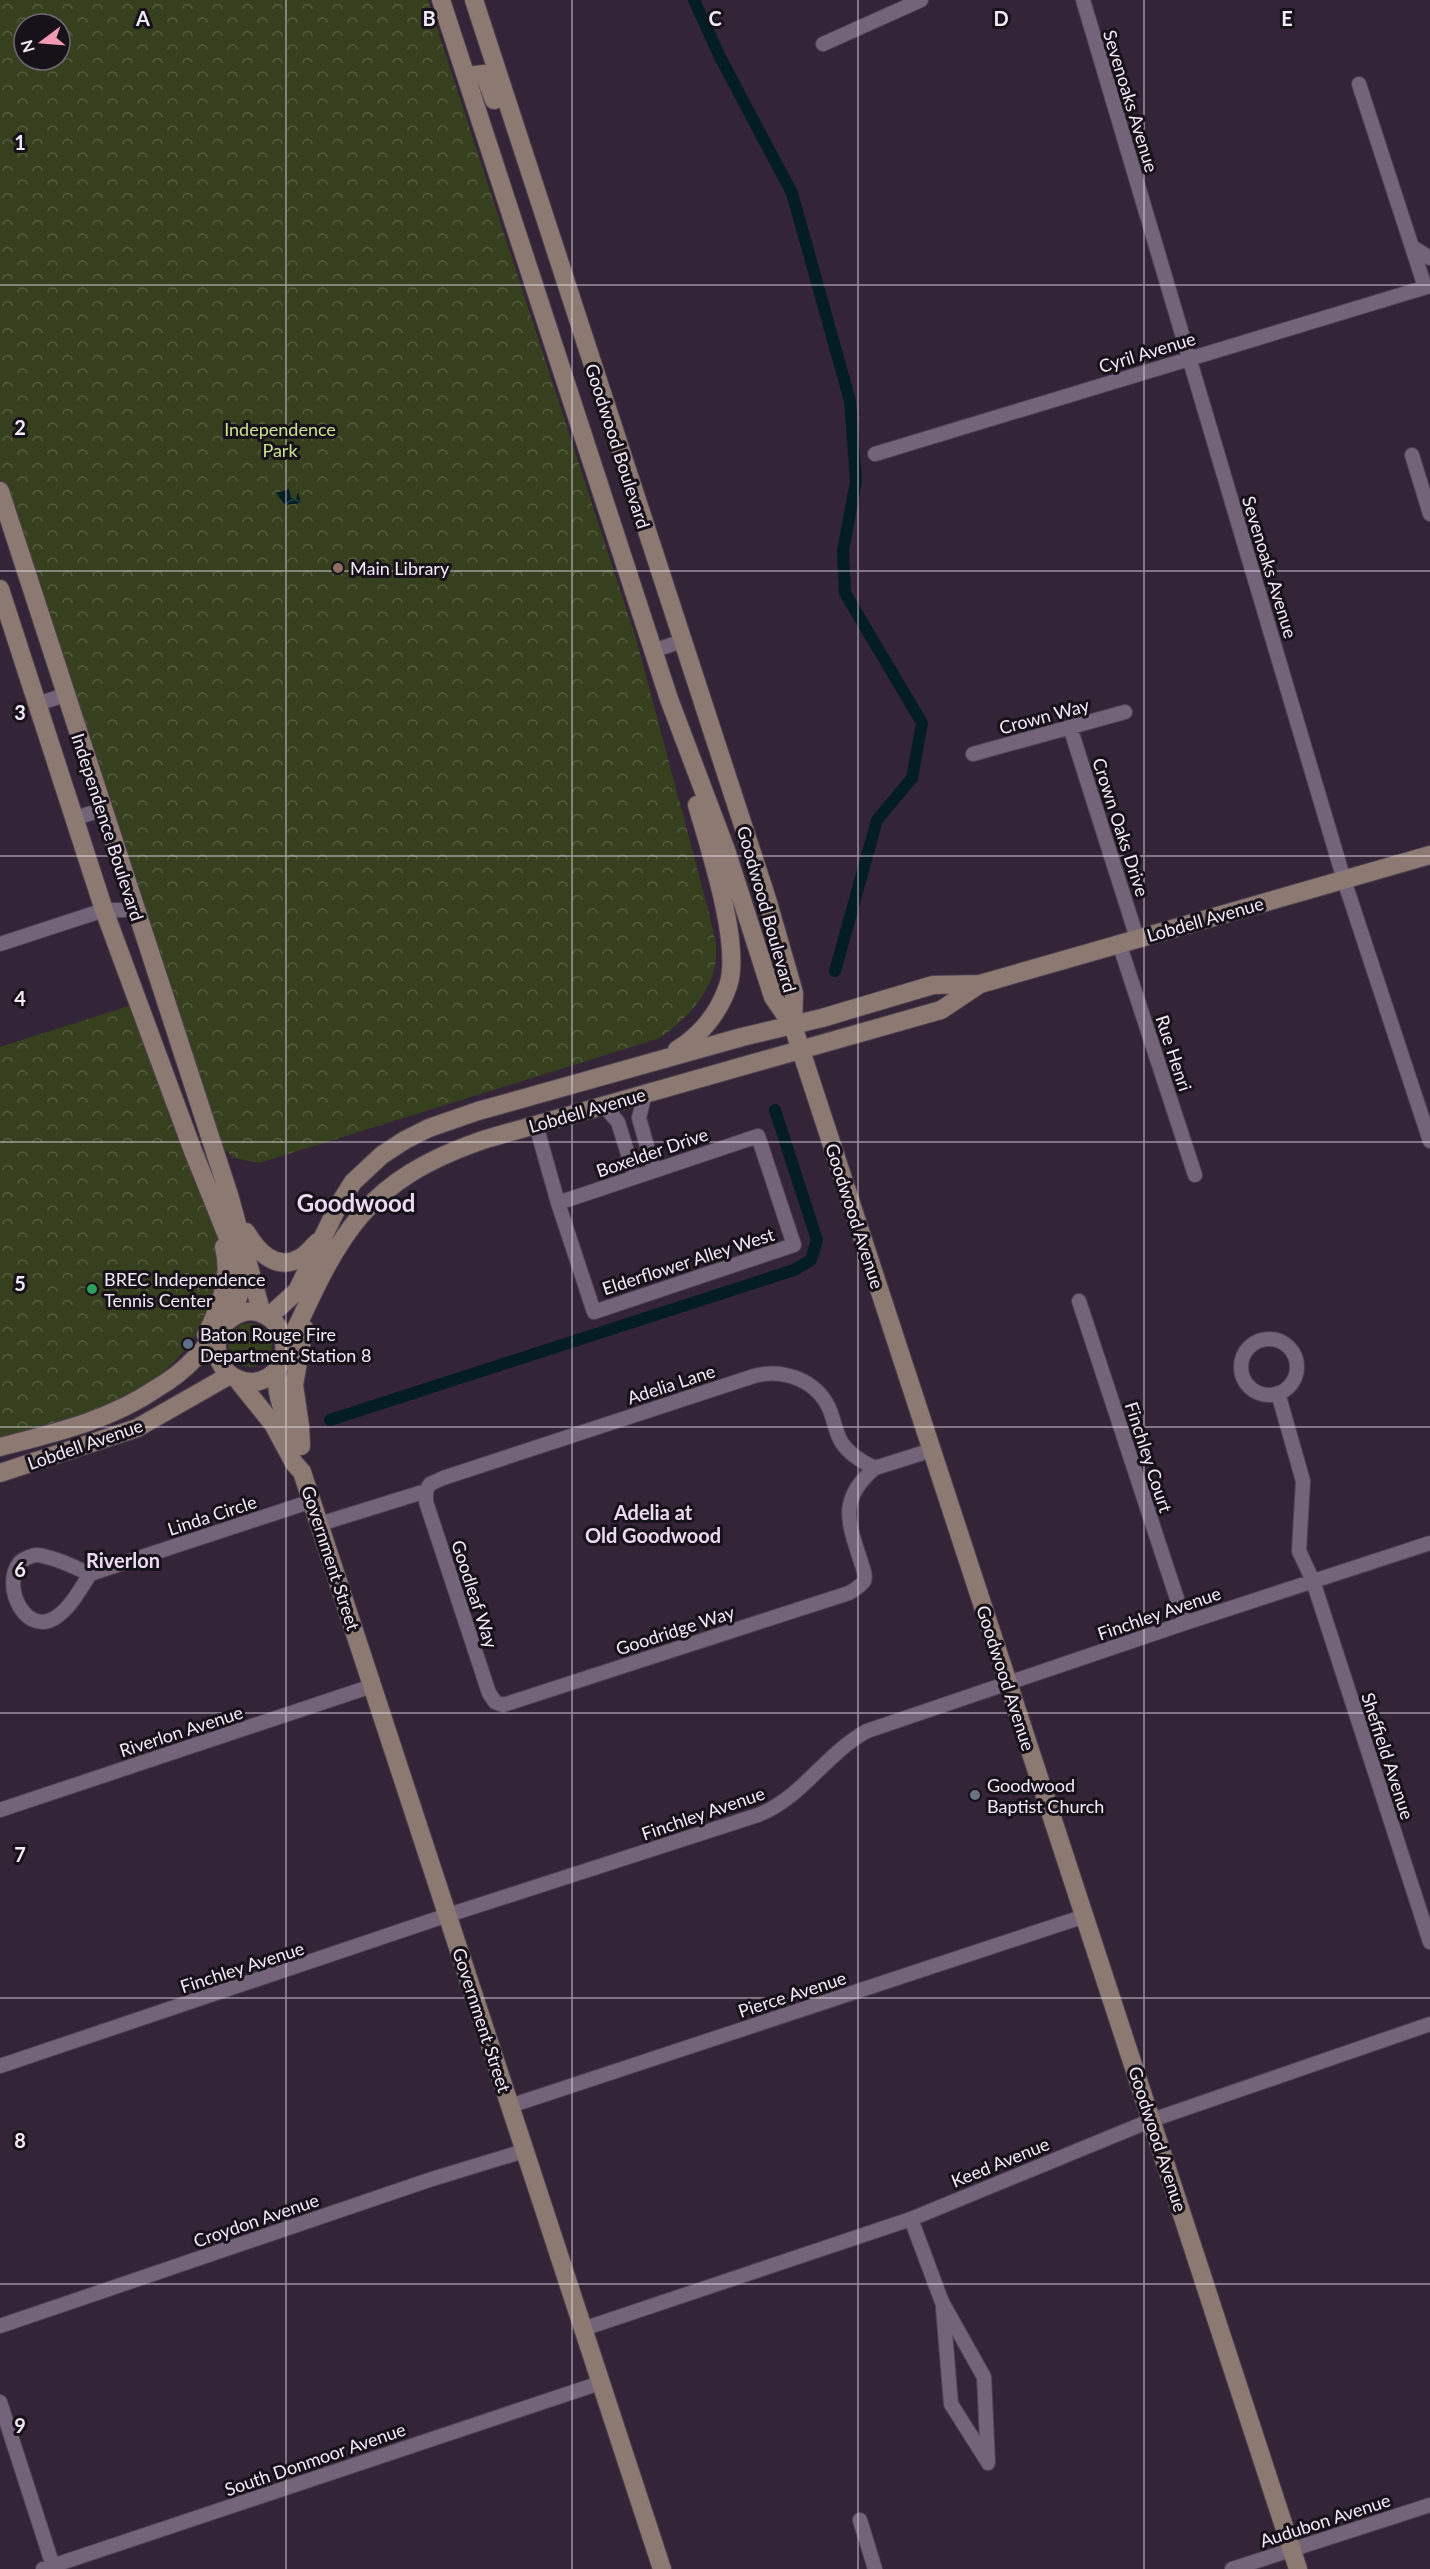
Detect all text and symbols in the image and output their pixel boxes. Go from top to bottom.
text: A [135,6,150,30]
text: B [422,6,436,30]
text: C [708,6,722,30]
text: D [993,6,1009,30]
text: E [1281,6,1293,30]
north arrow [12,12,72,72]
street label: Sevenoaks Avenue [1099,27,1163,175]
text: N [16,38,38,55]
text: 1 [14,130,26,154]
street label: Cyril Avenue [1096,327,1198,377]
street label: Goodwood Boulevard [581,361,655,531]
text: 2 [14,415,26,439]
park label: Independence Park [224,418,336,461]
street label: Sevenoaks Avenue [1238,493,1302,641]
place label: Main Library [350,557,450,579]
marker: Main Library [331,561,345,575]
street label: Crown Way [997,693,1092,739]
text: 3 [14,700,26,724]
street label: Independence Boulevard [67,730,149,924]
street label: Crown Oaks Drive [1088,755,1154,899]
street label: Goodwood Boulevard [733,823,801,995]
street label: Lobdell Avenue [1144,892,1266,946]
text: 4 [14,986,26,1010]
street label: Rue Henri [1151,1012,1197,1094]
street label: Lobdell Avenue [526,1083,648,1137]
street label: Boxelder Drive [593,1123,711,1181]
street label: Goodwood Avenue [821,1140,889,1292]
district label: Goodwood [297,1188,415,1217]
street label: Elderflower Alley West [599,1223,777,1299]
place label: BREC Independence Tennis Center [104,1268,265,1311]
text: 5 [14,1271,26,1295]
marker: BREC Independence Tennis Center [85,1282,99,1296]
place label: Baton Rouge Fire Department Station 8 [200,1323,371,1366]
marker: Baton Rouge Fire Department Station 8 [181,1337,195,1351]
street label: Adelia Lane [624,1359,718,1409]
street label: Finchley Court [1121,1399,1177,1516]
street label: Lobdell Avenue [24,1414,146,1474]
street label: Government Street [297,1483,365,1634]
street label: Linda Circle [165,1490,259,1540]
district label: Adelia at Old Goodwood [585,1500,721,1547]
street label: Goodleaf Way [447,1537,503,1651]
district label: Riverlon [86,1548,160,1572]
text: 6 [14,1557,26,1581]
street label: Finchley Avenue [1094,1582,1224,1644]
street label: Goodridge Way [613,1600,738,1659]
street label: Goodwood Avenue [972,1602,1040,1754]
street label: Sheffield Avenue [1357,1690,1419,1822]
street label: Riverlon Avenue [116,1701,246,1761]
place label: Goodwood Baptist Church [987,1774,1104,1817]
street label: Finchley Avenue [638,1782,768,1844]
marker: Goodwood Baptist Church [968,1788,982,1802]
text: 7 [14,1842,26,1866]
street label: Finchley Avenue [177,1937,307,1997]
street label: Government Street [448,1945,516,2096]
street label: Pierce Avenue [735,1966,849,2022]
street label: Goodwood Avenue [1124,2063,1192,2215]
text: 8 [14,2128,26,2152]
street label: Keed Avenue [948,2132,1052,2192]
street label: Croydon Avenue [190,2188,322,2252]
text: 9 [14,2413,26,2437]
street label: South Donmoor Avenue [222,2418,408,2500]
street label: Audubon Avenue [1257,2489,1393,2551]

